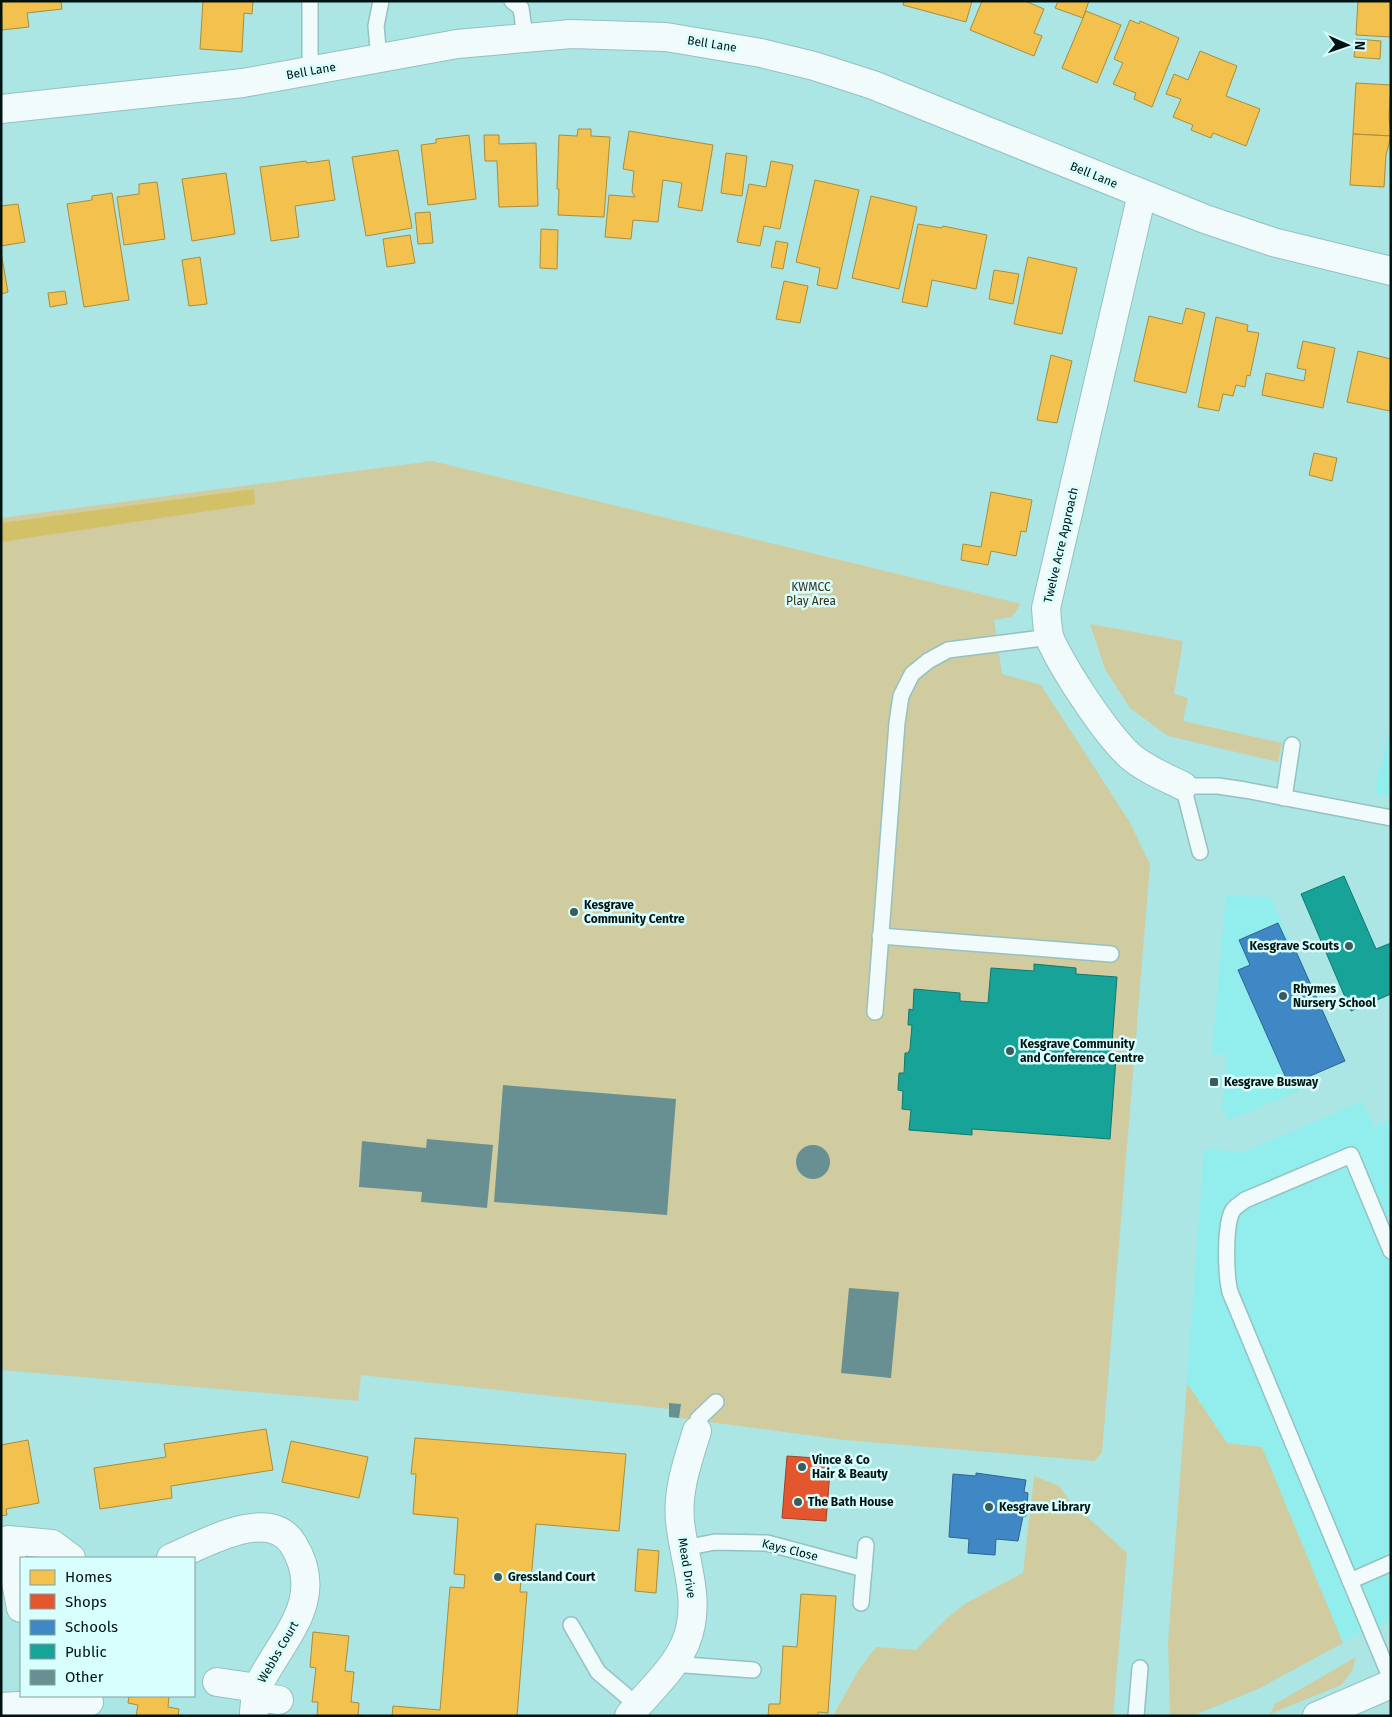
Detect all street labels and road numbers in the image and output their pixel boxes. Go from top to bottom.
street label: Bell Lane [686,33,738,55]
street label: Bell Lane [285,60,337,82]
street label: Bell Lane [1068,159,1120,191]
street label: Twelve Acre Approach [1041,486,1081,604]
street label: Kays Close [761,1536,819,1564]
street label: Mead Drive [675,1537,699,1599]
street label: Webbs Court [255,1618,302,1685]

